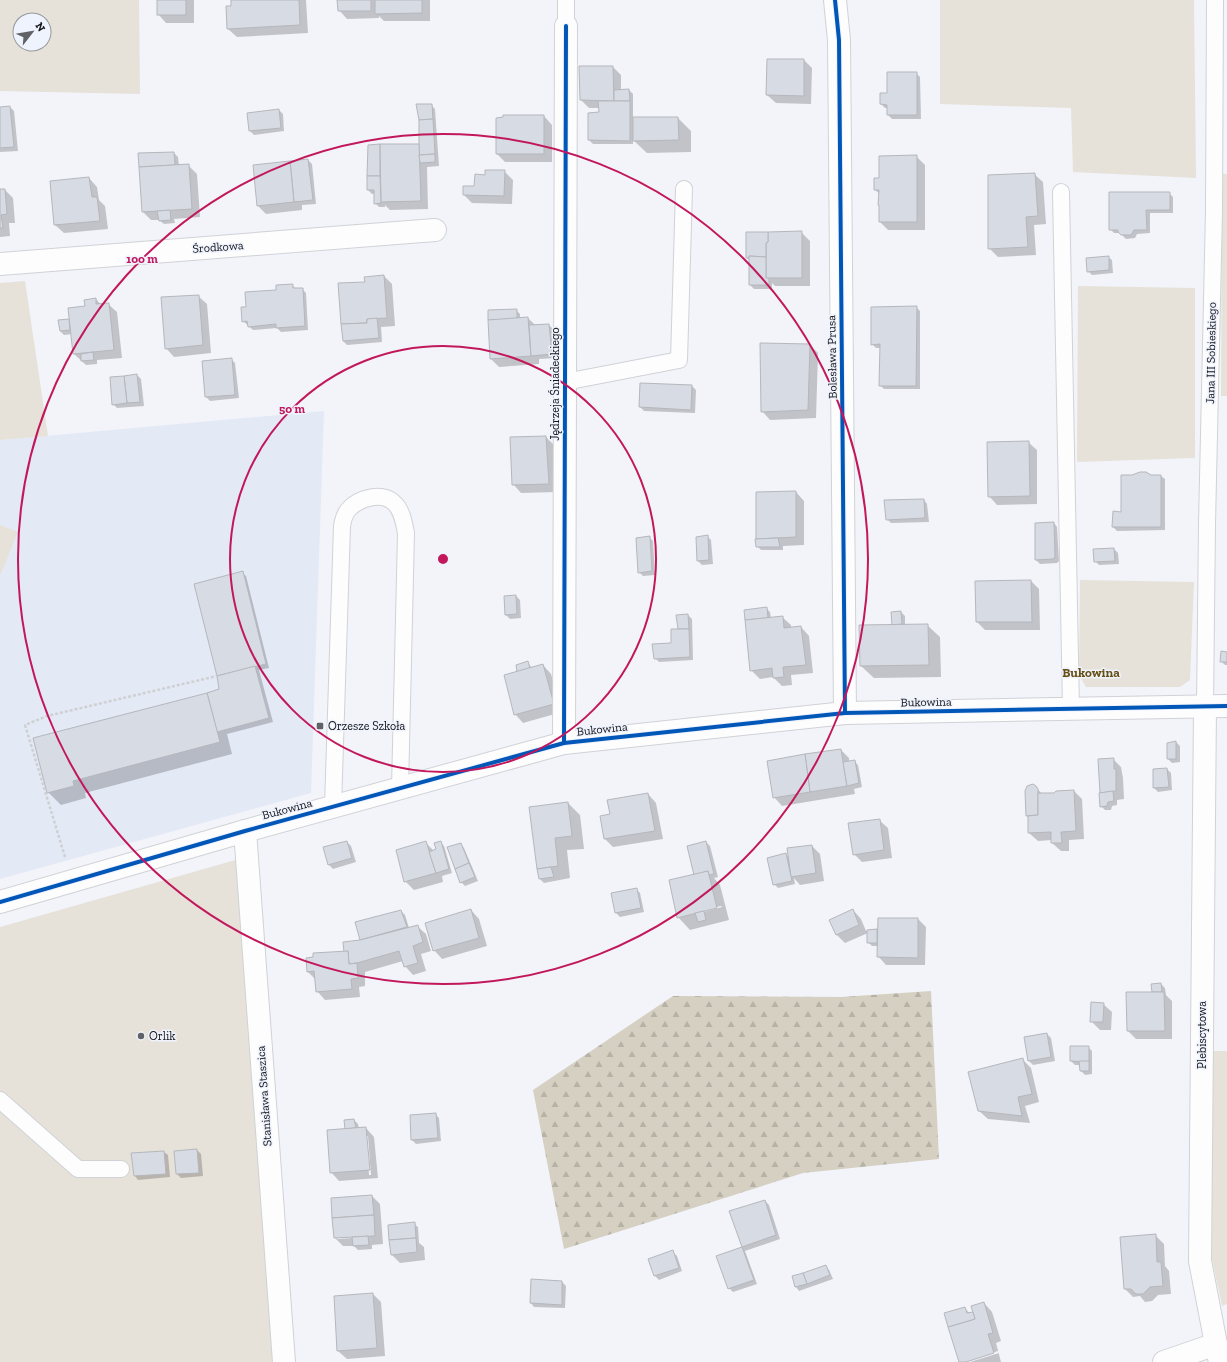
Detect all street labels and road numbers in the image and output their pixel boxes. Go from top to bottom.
street label: Środkowa [192,237,244,256]
street label: Jana III Sobieskiego [1203,302,1219,404]
street label: Bolesława Prusa [824,315,840,399]
street label: Jędrzeja Śniadeckiego [547,327,563,441]
street label: Bukowina [900,695,952,709]
street label: Bukowina [576,719,628,739]
street label: Bukowina [260,796,314,822]
street label: Plebiscytowa [1195,1001,1209,1069]
street label: Stanisława Staszica [253,1045,275,1147]

